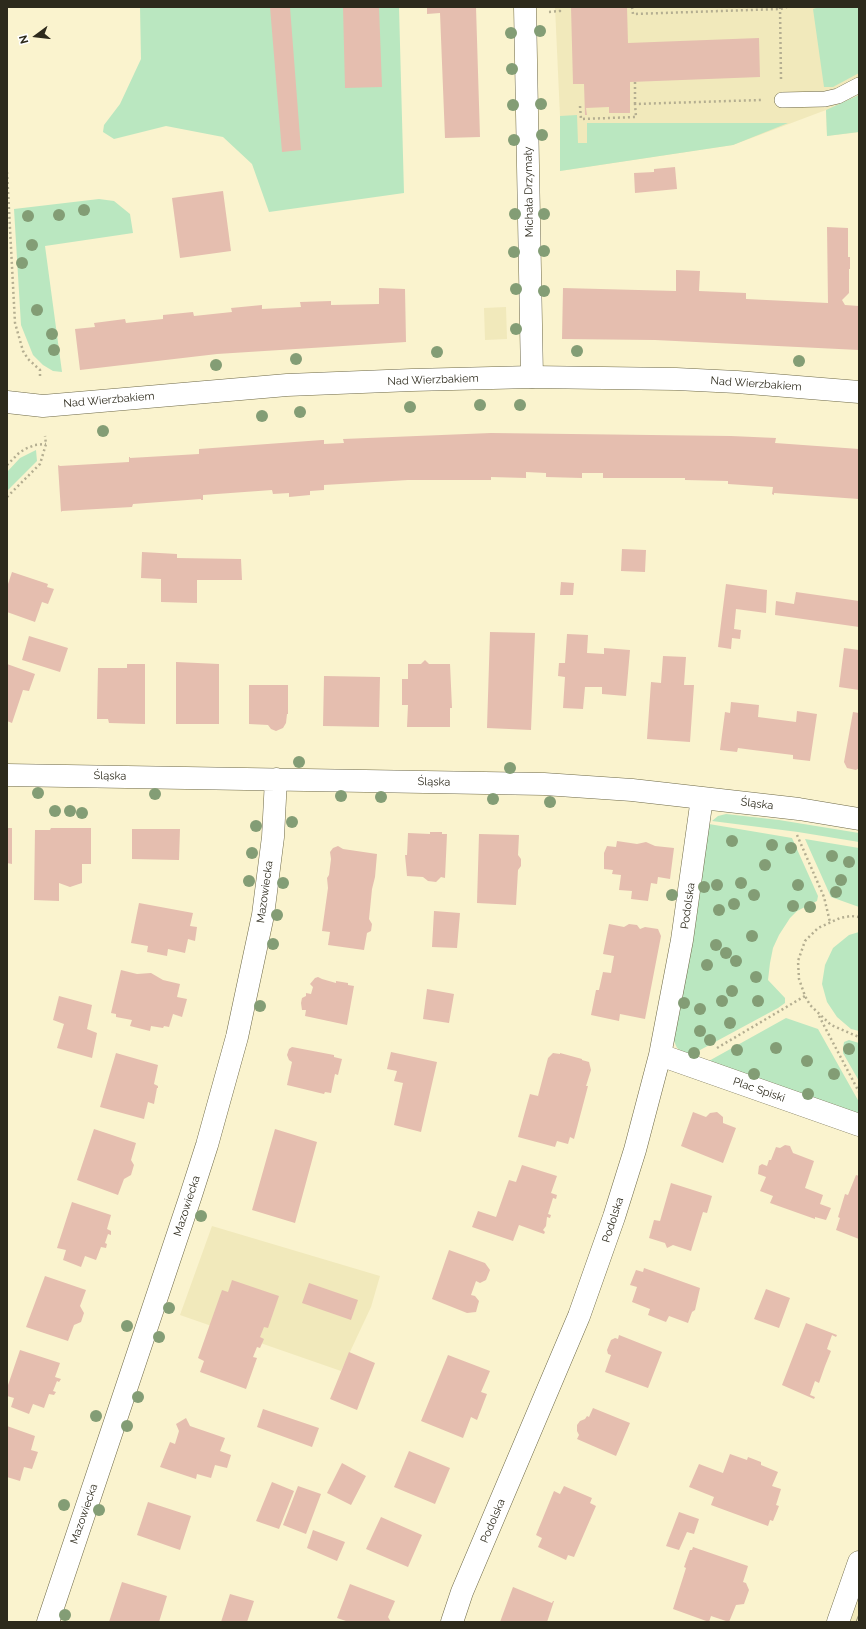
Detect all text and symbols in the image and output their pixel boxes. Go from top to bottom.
north arrow [16,16,56,56]
text: N [17,33,31,45]
street label: Michała Drzymały [522,147,536,237]
street label: Nad Wierzbakiem [387,372,479,388]
street label: Nad Wierzbakiem [710,374,802,394]
street label: Nad Wierzbakiem [63,389,155,411]
street label: Śląska [93,769,127,783]
street label: Śląska [417,775,451,789]
street label: Śląska [740,795,774,813]
street label: Mazowiecka [254,860,276,924]
street label: Podolska [678,882,698,930]
street label: Plac Spiski [731,1075,787,1105]
street label: Mazowiecka [171,1174,203,1238]
street label: Podolska [599,1196,627,1244]
street label: Mazowiecka [68,1482,100,1546]
street label: Podolska [478,1497,508,1545]

